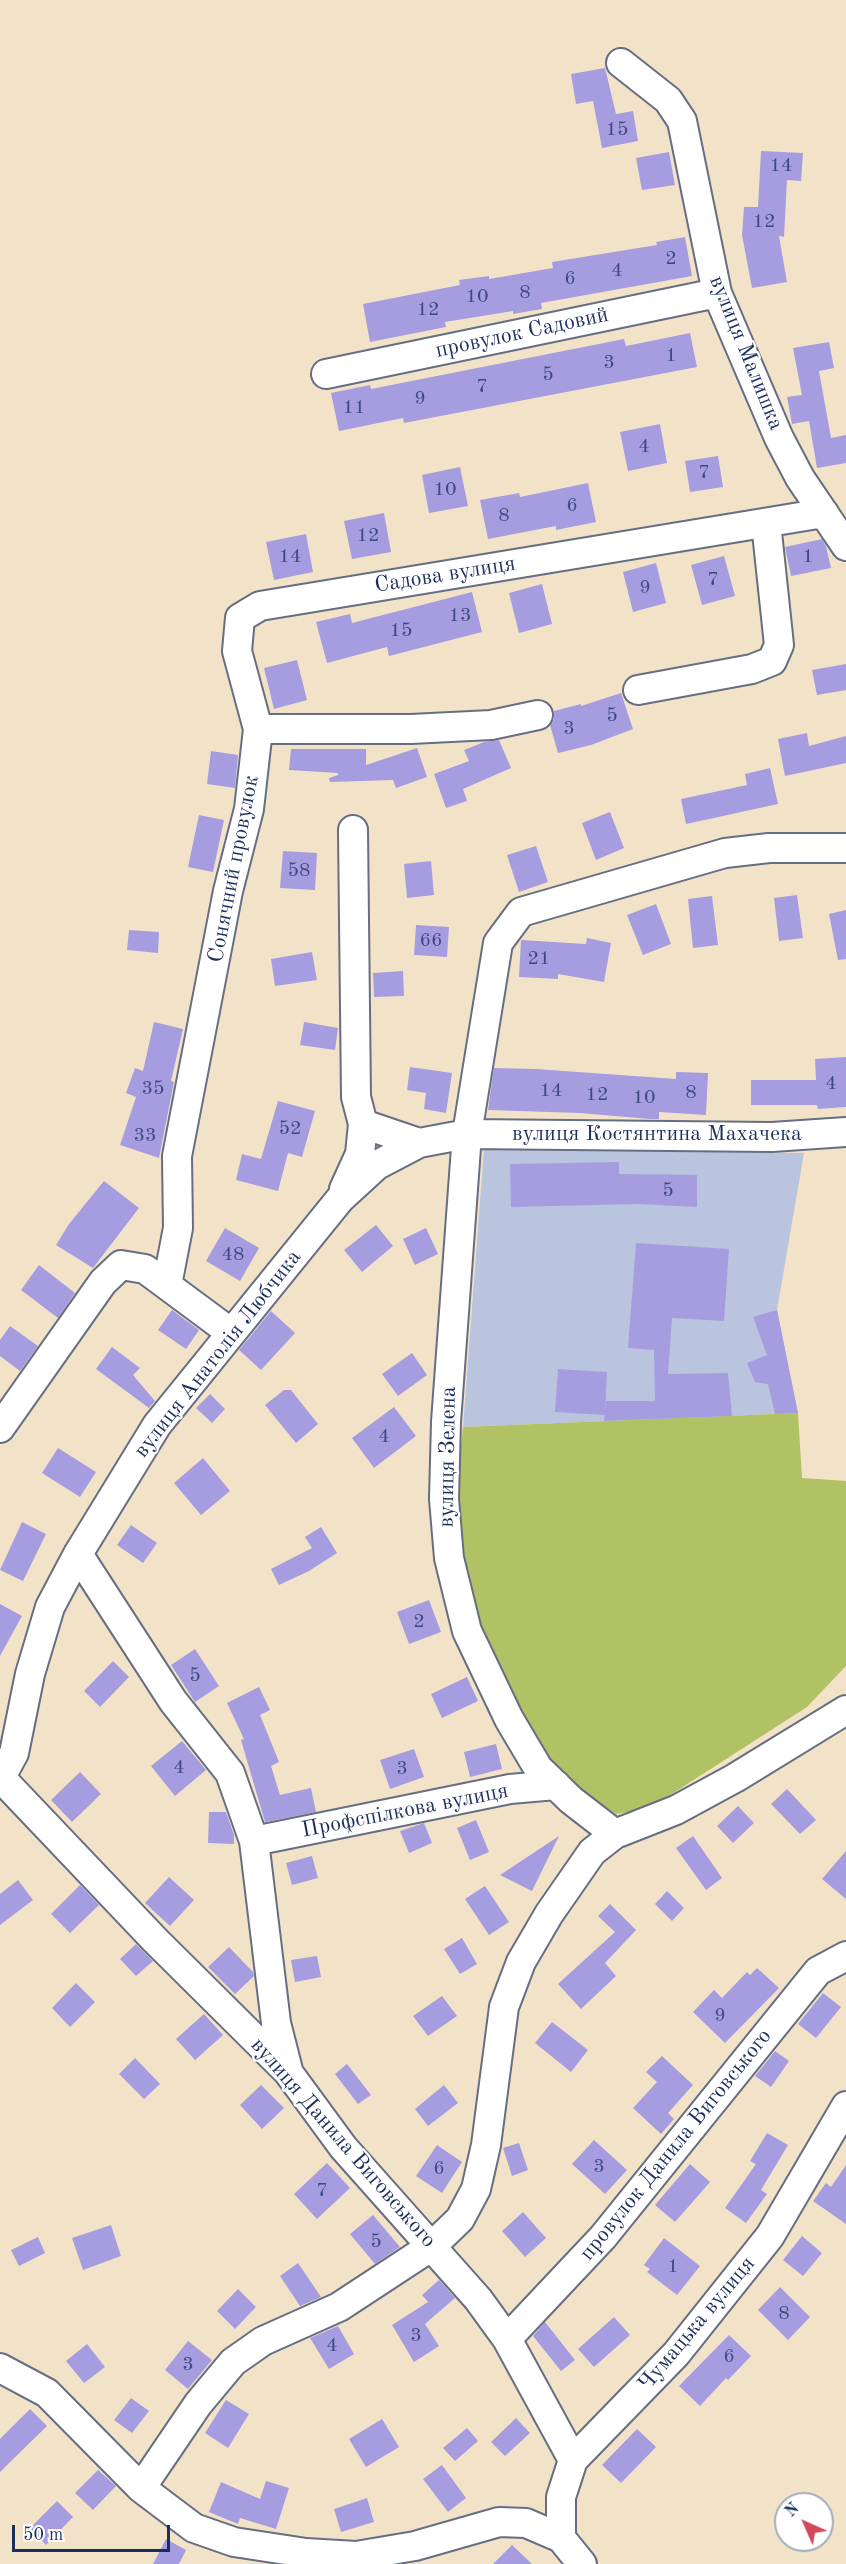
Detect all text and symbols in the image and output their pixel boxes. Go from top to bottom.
house number: 15 [605,118,629,142]
house number: 14 [769,154,793,178]
house number: 12 [752,210,776,234]
house number: 2 [665,247,677,271]
house number: 4 [611,259,623,283]
house number: 6 [564,267,576,291]
street label: вулиця Малишка [703,272,789,434]
house number: 8 [519,281,531,305]
house number: 10 [465,285,489,309]
house number: 12 [416,298,440,322]
street label: провулок Садовий [433,302,611,364]
house number: 1 [665,344,677,368]
house number: 3 [603,351,615,375]
house number: 5 [542,363,554,387]
house number: 7 [476,375,488,399]
house number: 9 [414,387,426,411]
house number: 11 [342,396,366,420]
house number: 4 [638,435,650,459]
house number: 7 [698,461,710,485]
house number: 10 [433,478,457,502]
house number: 6 [566,494,578,518]
house number: 8 [498,504,510,528]
house number: 12 [356,524,380,548]
house number: 14 [278,545,302,569]
house number: 1 [802,545,814,569]
street label: Садова вулиця [373,551,517,599]
house number: 7 [707,568,719,592]
house number: 9 [639,576,651,600]
house number: 13 [448,604,472,628]
house number: 15 [389,619,413,643]
house number: 5 [606,704,618,728]
house number: 3 [563,717,575,741]
street label: Сонячний провулок [203,773,265,965]
house number: 58 [287,859,311,883]
house number: 66 [419,929,443,953]
house number: 21 [527,947,551,971]
house number: 4 [825,1072,837,1096]
house number: 35 [141,1077,165,1101]
house number: 14 [539,1079,563,1103]
house number: 8 [685,1081,697,1105]
house number: 12 [585,1083,609,1107]
house number: 10 [632,1086,656,1110]
house number: 52 [278,1117,302,1141]
street label: вулиця Костянтина Махачека [512,1121,802,1147]
house number: 33 [133,1124,157,1148]
house number: 5 [662,1179,674,1203]
house number: 48 [221,1243,245,1267]
street label: вулиця Анатолія Любчика [129,1245,307,1463]
street label: вулиця Зелена [434,1386,462,1528]
house number: 4 [378,1425,390,1449]
house number: 2 [413,1610,425,1634]
house number: 5 [189,1664,201,1688]
house number: 4 [173,1756,185,1780]
house number: 3 [396,1757,408,1781]
street label: Профспілкова вулиця [299,1778,511,1844]
house number: 9 [714,2004,726,2028]
street label: провулок Данила Виговського [574,2024,778,2266]
street label: вулиця Данила Виговського [245,2033,441,2253]
house number: 3 [593,2155,605,2179]
house number: 6 [433,2157,445,2181]
house number: 7 [316,2179,328,2203]
house number: 5 [370,2230,382,2254]
street label: Чумацька вулиця [633,2251,761,2397]
house number: 1 [667,2255,679,2279]
house number: 8 [778,2302,790,2326]
house number: 3 [410,2324,422,2348]
house number: 4 [326,2334,338,2358]
house number: 6 [723,2345,735,2369]
house number: 3 [182,2353,194,2377]
north arrow [774,2492,834,2552]
text: N [783,2501,803,2521]
scale bar [15,2513,172,2551]
text: 50 m [23,2526,63,2544]

